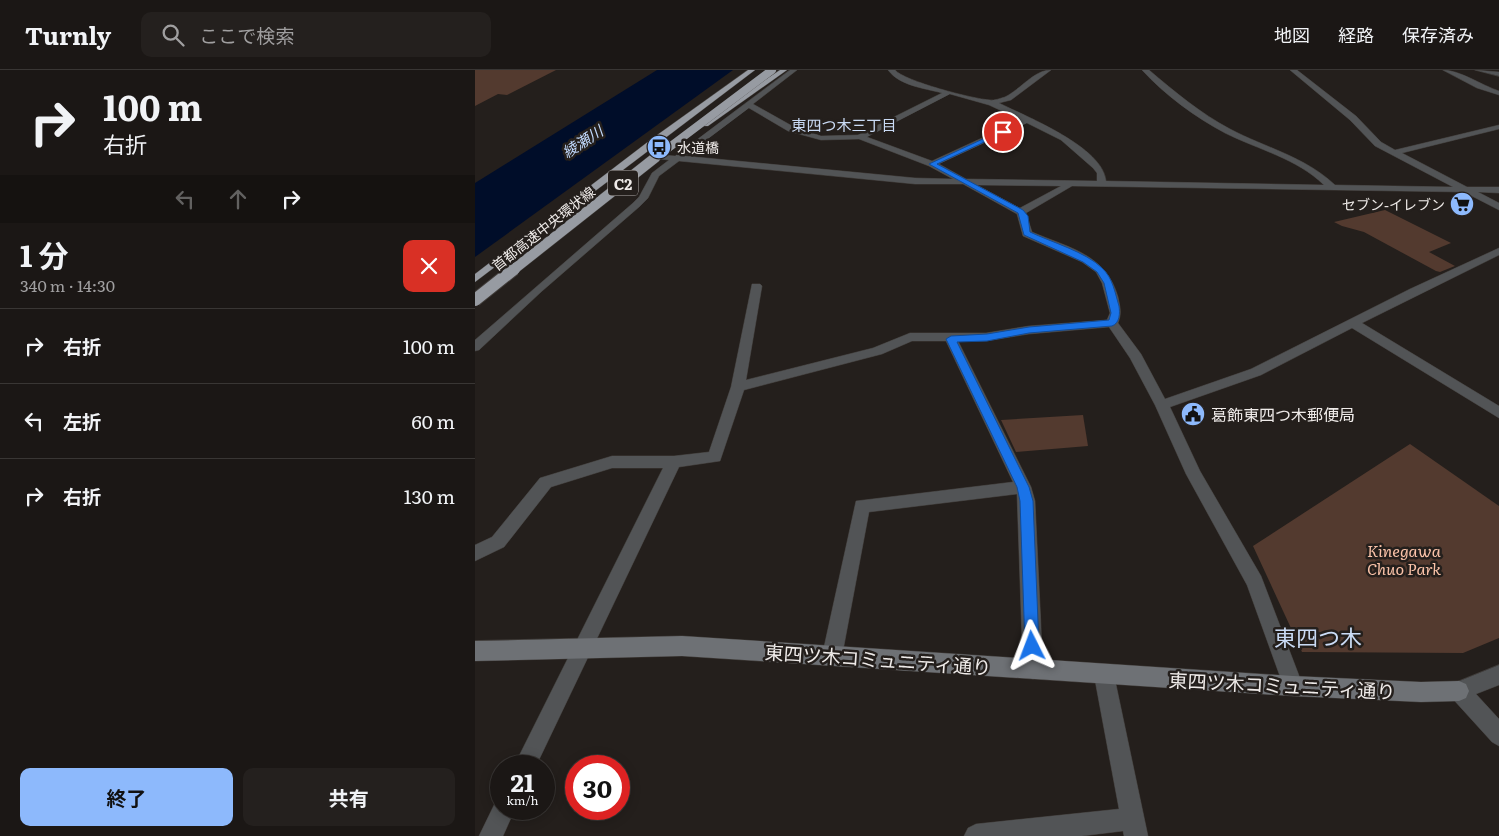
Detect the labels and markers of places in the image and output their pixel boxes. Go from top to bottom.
pin [982,111,1024,153]
bus stop icon: 水道橋 [646,134,672,160]
place label: 水道橋 [677,137,719,157]
supermarket icon: セブン-イレブン [1449,191,1475,217]
place label: セブン-イレブン [1342,194,1445,214]
public building icon: 葛飾東四つ木郵便局 [1180,401,1206,427]
place label: 葛飾東四つ木郵便局 [1211,402,1355,426]

